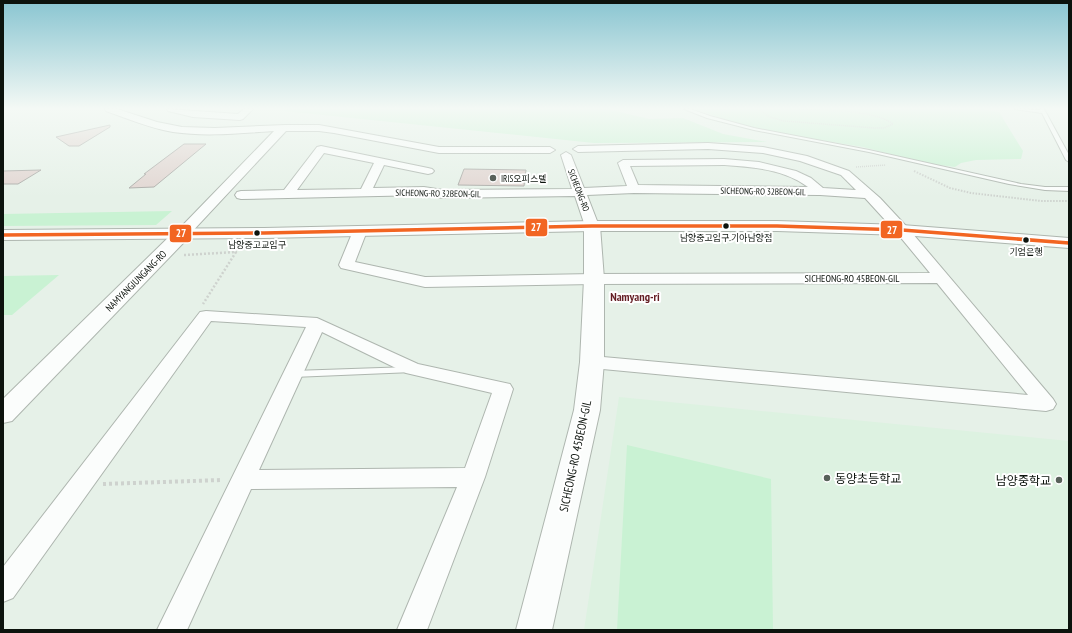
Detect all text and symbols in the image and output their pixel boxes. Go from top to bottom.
street label: SICHEONG-RO [566,167,592,213]
marker: IRIS오피스텔 [488,173,498,183]
place label: IRIS오피스텔 [501,173,547,184]
street label: SICHEONG-RO 32BEON-GIL [720,185,806,197]
street label: SICHEONG-RO 32BEON-GIL [395,187,481,199]
line badge: 27 [525,218,548,237]
text: 27 [531,220,541,234]
line badge: 27 [880,220,903,239]
marker: 남양중고입구.기아남양점 [721,221,731,231]
text: 27 [887,223,897,237]
line badge: 27 [169,224,192,243]
text: 27 [176,226,186,240]
marker: 남양중고교입구 [252,228,262,238]
place label: 남양중고입구.기아남양점 [680,232,772,243]
marker: 기업은행 [1021,235,1031,245]
place label: 남양중고교입구 [228,239,287,250]
place label: 기업은행 [1009,246,1043,257]
street label: NAMYANGJUNGANG-RO [103,247,170,314]
street label: SICHEONG-RO 45BEON-GIL [805,272,900,285]
district label: Namyang-ri [610,289,660,304]
street label: SICHEONG-RO 45BEON-GIL [556,399,594,513]
place label: 동양초등학교 [835,471,901,486]
marker: 동양초등학교 [822,473,832,483]
place label: 남양중학교 [996,473,1051,488]
marker: 남양중학교 [1054,475,1064,485]

